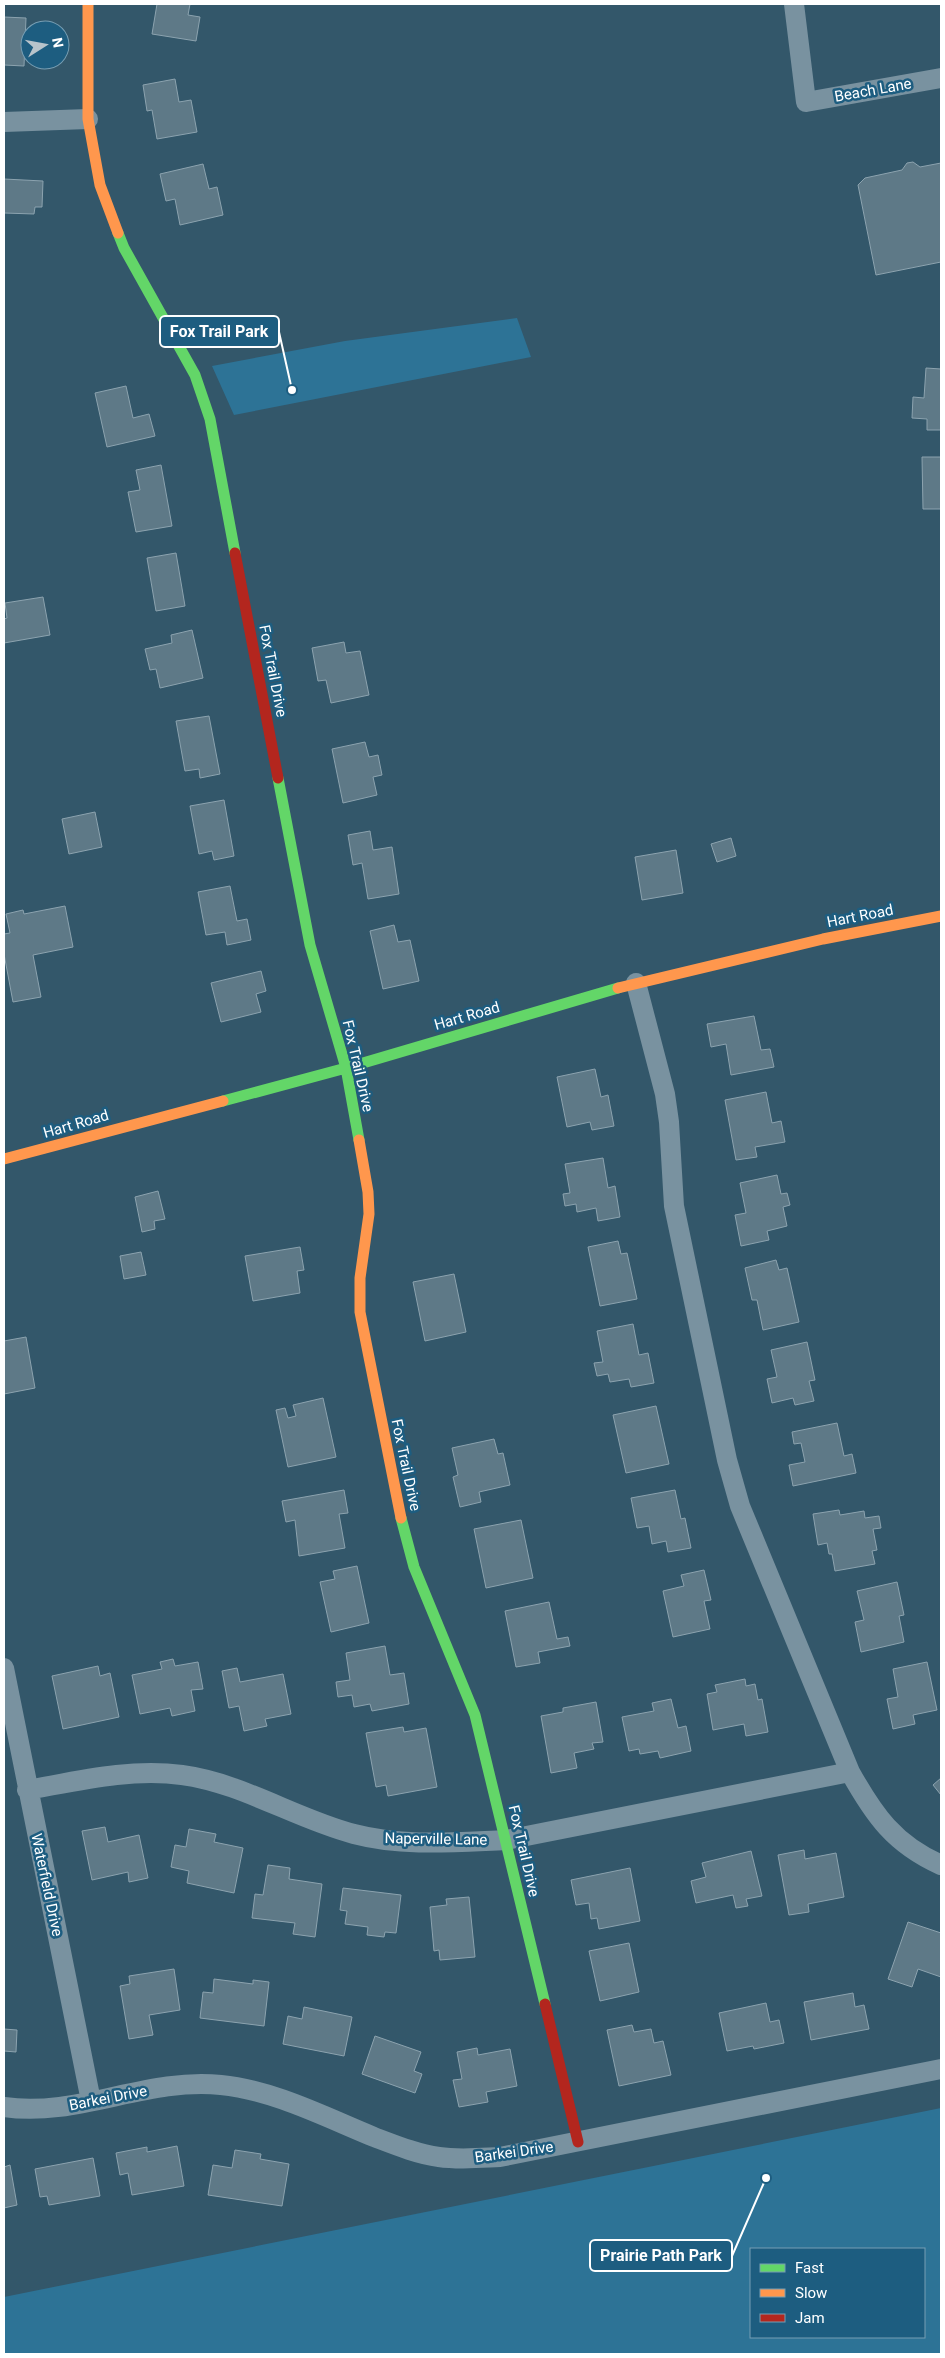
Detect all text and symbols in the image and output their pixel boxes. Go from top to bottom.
north arrow [20,20,70,70]
text: N [49,36,67,49]
street label: Beach Lane [833,74,913,106]
callout: Fox Trail Park [160,316,279,347]
text: Fox Trail Park [170,322,269,341]
street label: Fox Trail Drive [255,623,291,719]
street label: Hart Road [825,901,895,931]
street label: Hart Road [432,998,502,1034]
street label: Fox Trail Drive [339,1018,377,1114]
street label: Hart Road [41,1106,111,1142]
street label: Fox Trail Drive [387,1417,425,1513]
street label: Fox Trail Drive [505,1803,543,1899]
street label: Naperville Lane [384,1829,488,1849]
street label: Waterfield Drive [27,1832,67,1938]
street label: Barkei Drive [67,2082,149,2114]
street label: Barkei Drive [474,2138,554,2166]
callout: Prairie Path Park [590,2240,732,2271]
text: Prairie Path Park [600,2246,722,2265]
legend [750,2248,925,2338]
text: Fast [795,2259,824,2277]
text: Slow [795,2284,827,2302]
text: Jam [795,2309,825,2327]

